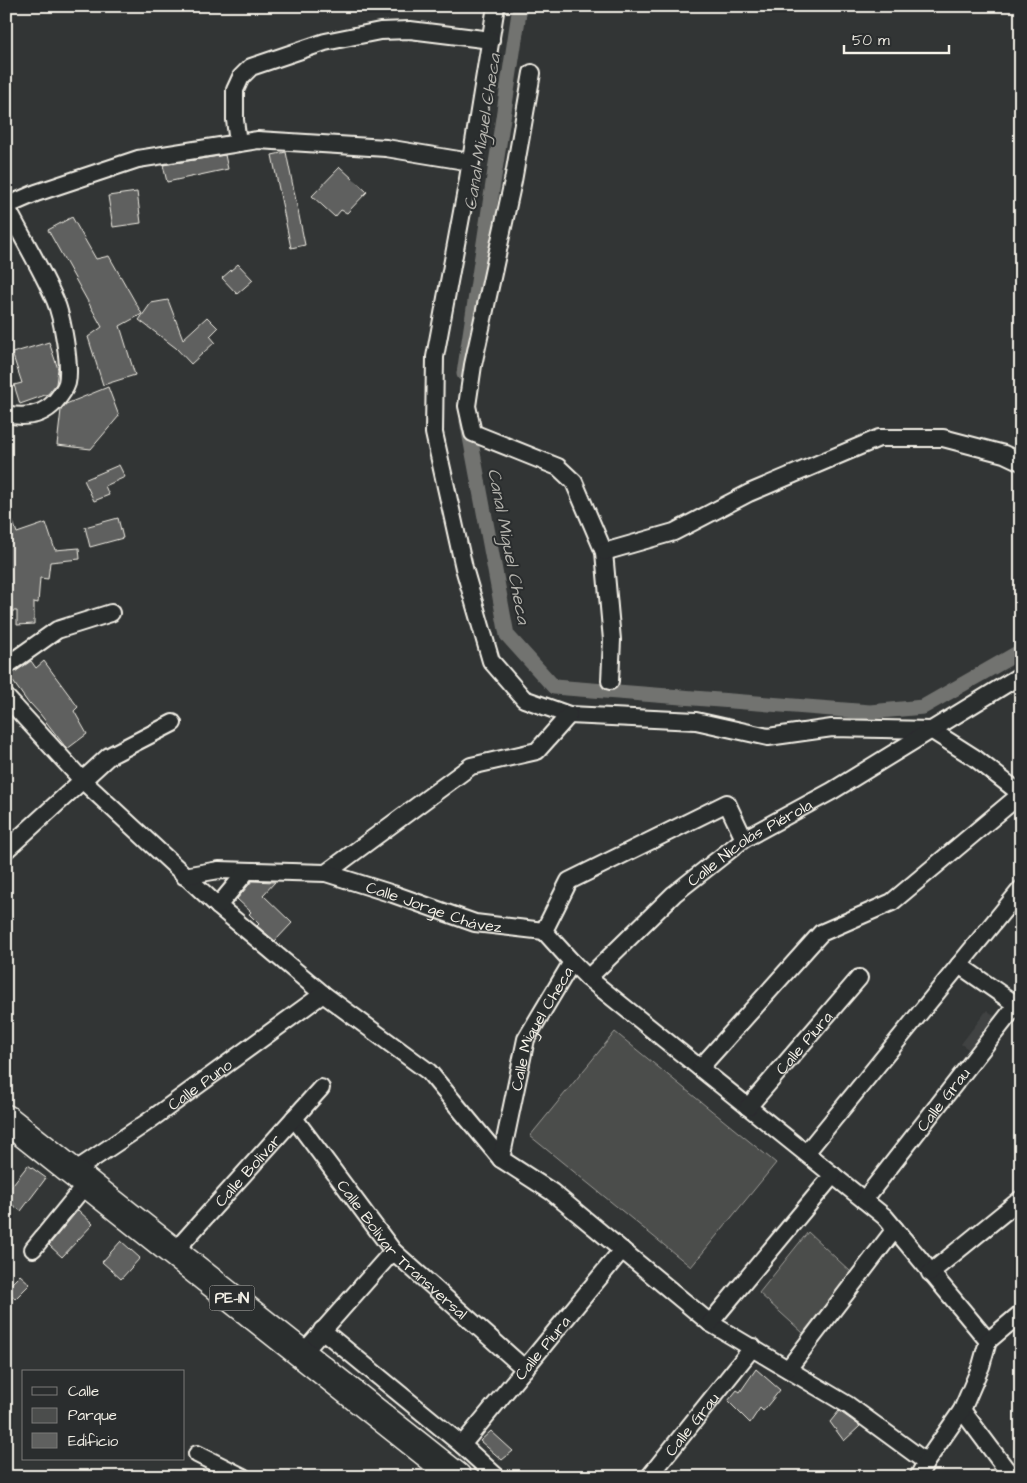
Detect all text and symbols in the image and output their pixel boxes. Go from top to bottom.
scale bar [844,22,950,54]
text: 50 m [852,30,890,51]
water label: Canal Miguel Checa [458,51,508,212]
water label: Canal Miguel Checa [480,466,536,627]
street label: Calle Nicolás Piérola [683,794,816,892]
street label: Calle Jorge Chávez [363,876,503,938]
street label: Calle Miguel Checa [506,963,579,1093]
street label: Calle Piura [771,1007,838,1080]
street label: Calle Puno [163,1054,237,1116]
street label: Calle Grau [912,1063,976,1136]
street label: Calle Bolivar [210,1130,287,1212]
street label: Calle Bolivar Transversal [332,1175,472,1325]
road number: PE-1N [210,1286,254,1310]
street label: Calle Piura [510,1311,576,1385]
legend [22,1370,185,1460]
text: Calle [68,1381,99,1402]
street label: Calle Grau [660,1388,725,1461]
text: Parque [68,1405,117,1426]
text: Edificio [68,1431,119,1452]

